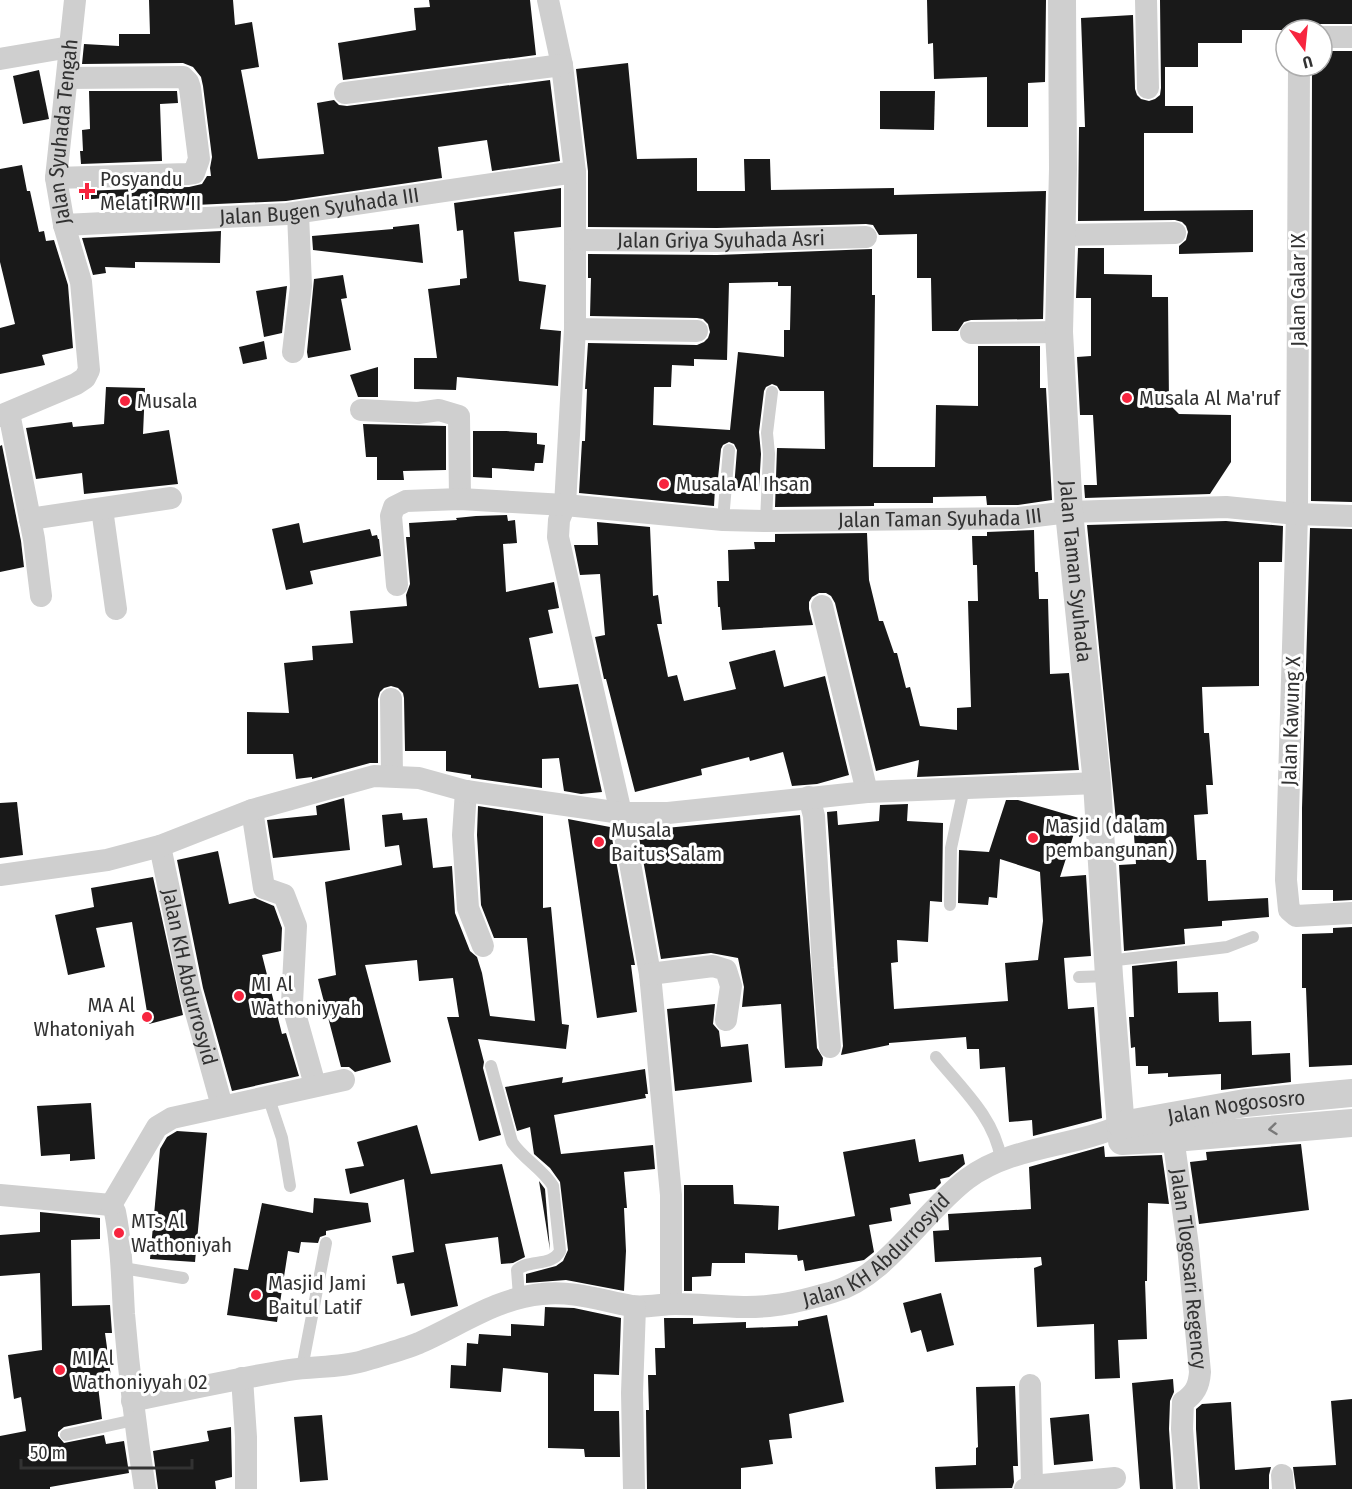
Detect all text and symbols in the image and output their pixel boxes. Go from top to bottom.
north arrow [1274,18,1334,78]
street label: Jalan Syuhada Tengah [43,38,84,227]
text: U [1301,52,1315,72]
place label: Posyandu Melati RW II [100,166,201,216]
marker: Posyandu Melati RW II [78,182,96,200]
street label: Jalan Bugen Syuhada III [219,182,421,230]
street label: Jalan Griya Syuhada Asri [617,225,825,254]
street label: Jalan Galar IX [1285,233,1311,347]
place label: Musala Al Ma'ruf [1139,385,1282,411]
place label: Musala [137,388,198,414]
marker: Musala Al Ma'ruf [1120,391,1134,405]
marker: Musala [118,394,132,408]
place label: Musala Al Ihsan [676,471,810,497]
marker: Musala Al Ihsan [657,477,671,491]
street label: Jalan Taman Syuhada [1054,480,1097,663]
street label: Jalan Taman Syuhada III [838,502,1043,533]
street label: Jalan Kawung X [1276,655,1306,786]
place label: Masjid (dalam pembangunan) [1045,813,1174,863]
place label: Musala Baitus Salam [611,817,722,867]
marker: Masjid (dalam pembangunan) [1026,831,1040,845]
marker: Musala Baitus Salam [592,835,606,849]
street label: Jalan KH Abdurrosyid [156,886,223,1068]
place label: MI Al Wathoniyyah [251,971,362,1021]
marker: MI Al Wathoniyyah [232,989,246,1003]
place label: MA Al Whatoniyah [34,992,135,1042]
marker: MA Al Whatoniyah [140,1010,154,1024]
street label: Jalan Nogososro [1166,1084,1306,1130]
one-way arrow [1268,1122,1277,1135]
street label: Jalan Tlogosari Regency [1165,1167,1213,1371]
street label: Jalan KH Abdurrosyid [800,1188,956,1313]
place label: MTs Al Wathoniyah [131,1208,232,1258]
marker: MTs Al Wathoniyah [112,1226,126,1240]
place label: Masjid Jami Baitul Latif [268,1270,366,1320]
marker: Masjid Jami Baitul Latif [249,1288,263,1302]
place label: MI Al Wathoniyyah 02 [72,1345,207,1395]
marker: MI Al Wathoniyyah 02 [53,1363,67,1377]
scale bar [21,1432,192,1470]
text: 50 m [30,1442,66,1464]

